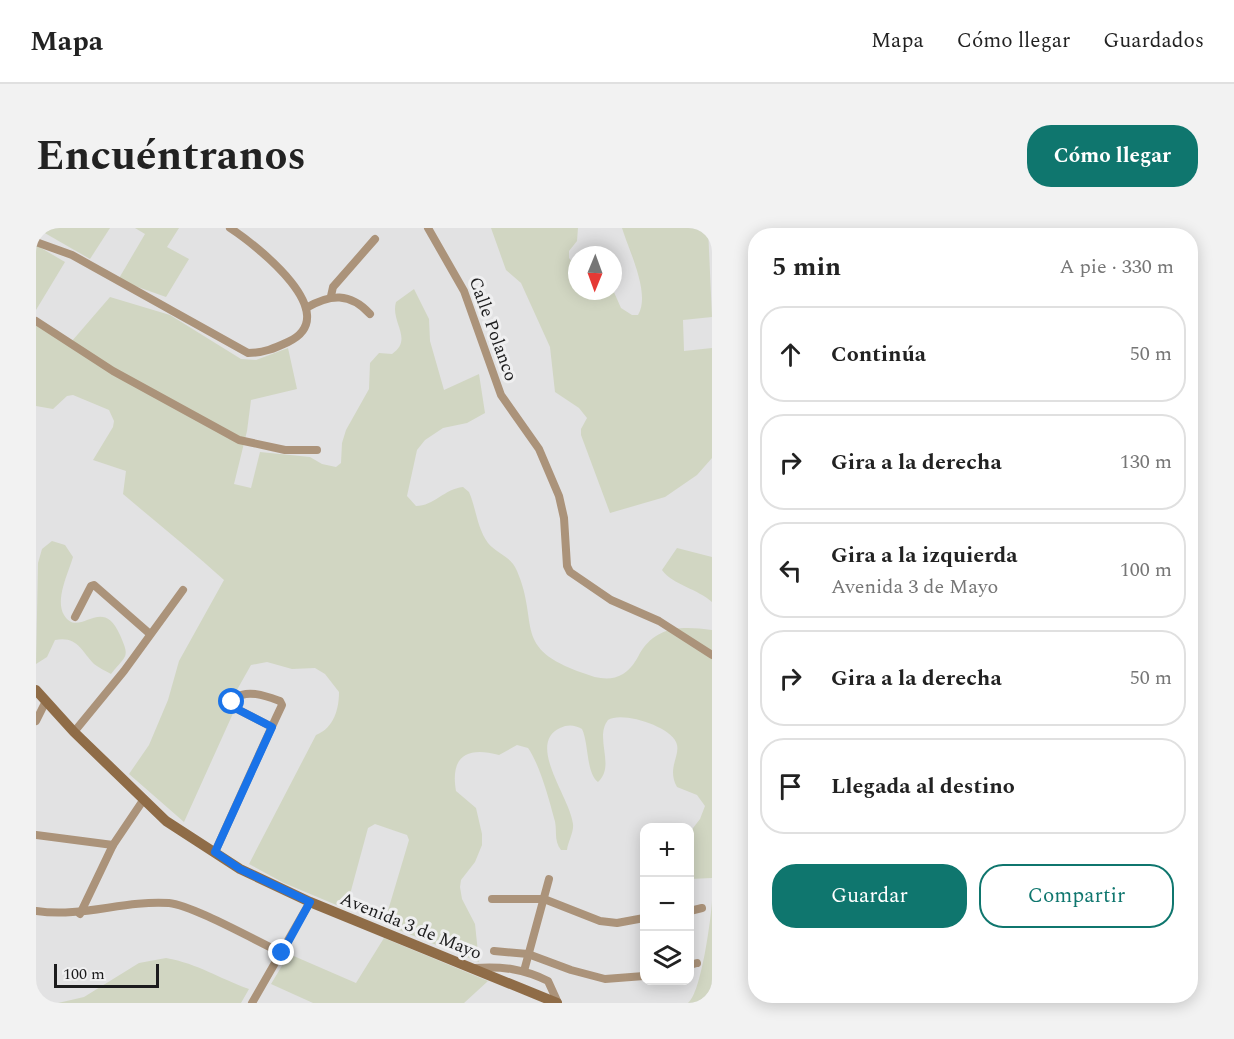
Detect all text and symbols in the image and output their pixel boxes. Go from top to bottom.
text: Mapa [30,20,103,63]
text: Mapa [871,25,924,57]
text: Cómo llegar [957,25,1070,57]
text: Guardados [1103,25,1204,57]
text: Encuéntranos [36,125,306,188]
button: Cómo llegar [1027,125,1198,187]
north arrow [568,246,622,300]
text: 5 min [772,247,841,287]
text: A pie · 330 m [1060,252,1174,282]
street label: Calle Polanco [462,273,524,385]
icon: ahead [774,338,807,371]
text: Continúa [831,338,926,371]
text: 50 m [1130,339,1172,369]
icon: right [774,446,807,479]
text: Gira a la derecha [831,446,1002,479]
text: 130 m [1120,447,1172,477]
text: Gira a la izquierda [831,539,1018,572]
icon: left [774,554,807,587]
text: 100 m [1120,555,1172,585]
text: Avenida 3 de Mayo [831,572,998,602]
icon: right [774,662,807,695]
text: Gira a la derecha [831,662,1002,695]
text: 50 m [1130,663,1172,693]
route start [218,688,244,714]
icon: arrive [774,770,807,803]
text: Llegada al destino [831,770,1015,803]
map controls [640,823,694,985]
button: + [640,823,694,877]
button: Guardar [772,864,967,928]
button: Compartir [979,864,1174,928]
button: − [640,877,694,931]
street label: Avenida 3 de Mayo [336,885,486,967]
button: layers [640,931,694,985]
route end [268,939,294,965]
scale bar [54,961,159,988]
text: 100 m [63,962,105,986]

